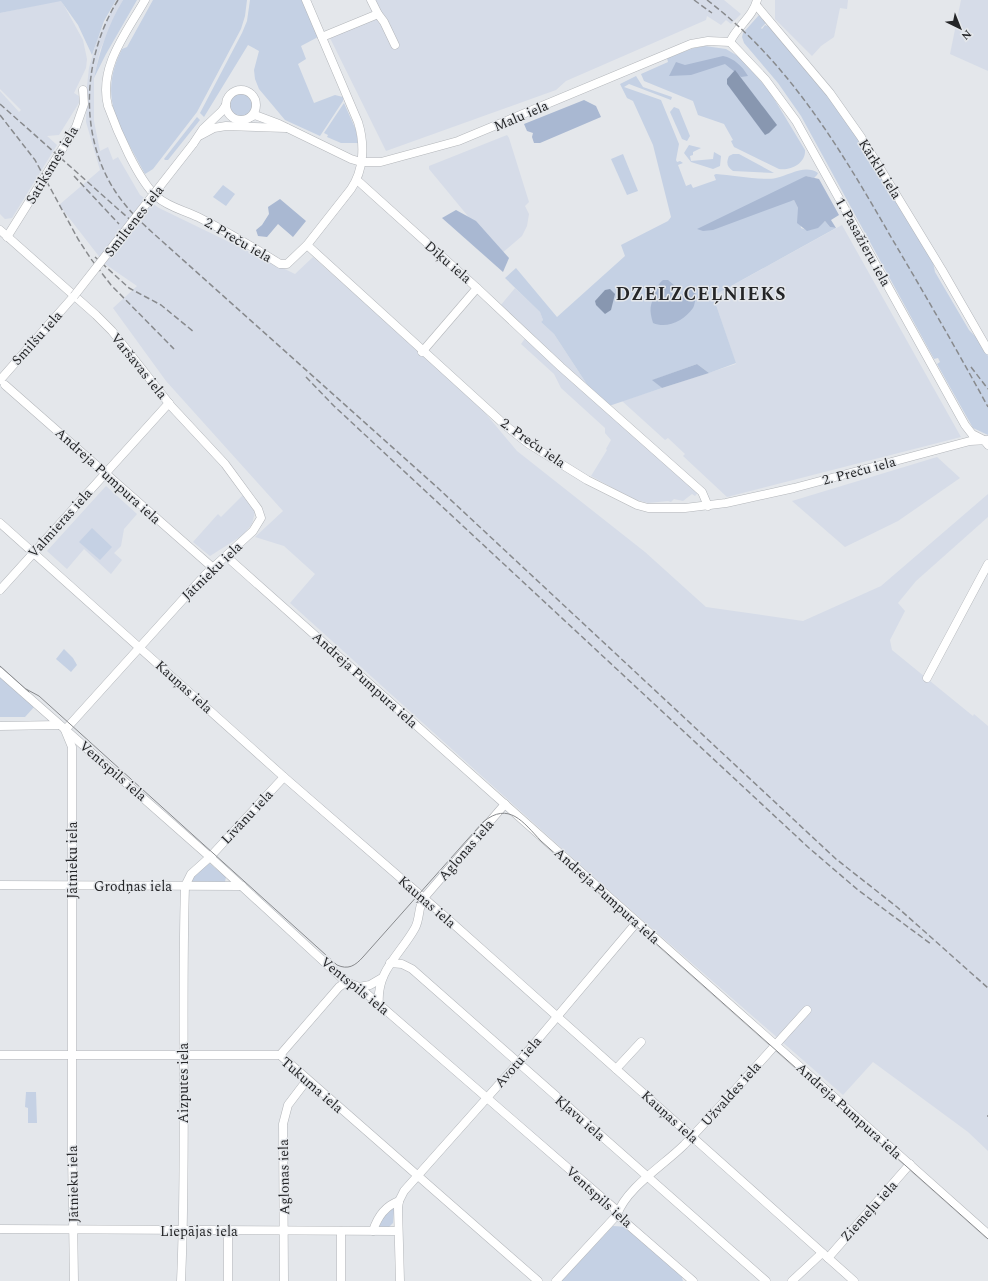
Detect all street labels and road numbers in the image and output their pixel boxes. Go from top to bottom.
street label: Malu iela [490,95,552,137]
street label: Satiksmes iela [20,122,84,208]
street label: Kārklu iela [853,135,907,203]
street label: Smiltenes iela [99,180,169,261]
street label: 1. Pasažieru iela [830,194,896,291]
street label: 2. Preču iela [200,212,276,268]
street label: Dīķu iela [420,236,476,289]
street label: Smilšu iela [7,306,67,370]
street label: Varšavas iela [106,328,172,404]
street label: 2. Preču iela [496,413,570,473]
street label: Andreja Pumpura iela [50,423,166,530]
street label: 2. Preču iela [820,451,898,491]
street label: Valmieras iela [23,483,97,563]
street label: Jātnieku iela [177,536,247,605]
street label: Andreja Pumpura iela [307,627,423,734]
street label: Kauņas iela [151,655,218,719]
street label: Ventspils iela [75,736,152,806]
street label: Līvānu iela [216,785,278,849]
street label: Aglonas iela [433,814,499,886]
street label: Jātnieku iela [62,821,83,899]
street label: Andreja Pumpura iela [549,843,665,950]
street label: Kauņas iela [393,871,461,933]
street label: Grodņas iela [94,876,172,897]
street label: Ventspils iela [316,952,394,1021]
street label: Avotu iela [490,1031,547,1093]
street label: Aizputes iela [173,1042,194,1123]
street label: Tukuma iela [276,1052,348,1118]
street label: Užvaldes iela [696,1057,766,1131]
street label: Andreja Pumpura iela [791,1058,907,1165]
street label: Kauņas iela [637,1085,704,1149]
street label: Kļavu iela [550,1090,610,1146]
street label: Aglonas iela [273,1139,295,1215]
street label: Jātnieku iela [62,1145,84,1223]
street label: Ventspils iela [561,1161,637,1233]
street label: Ziemeļu iela [836,1175,903,1246]
street label: Liepājas iela [160,1221,238,1242]

